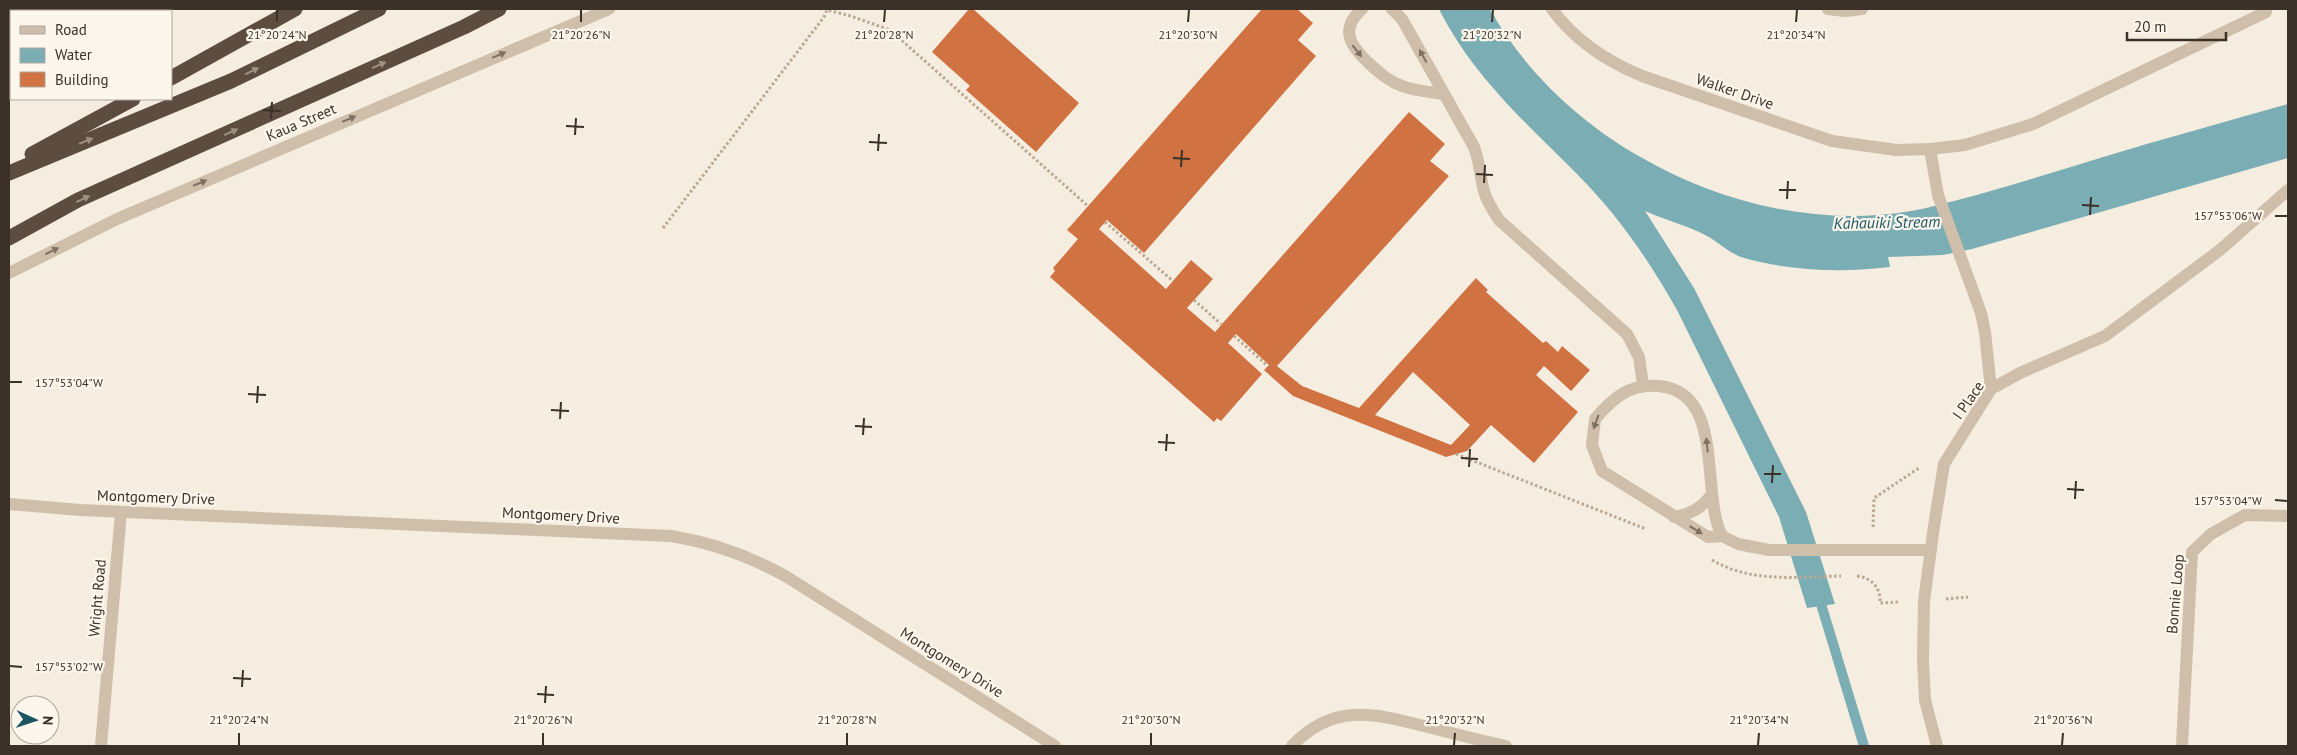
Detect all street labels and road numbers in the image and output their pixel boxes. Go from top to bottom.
street label: Walker Drive [1694,69,1776,113]
street label: Kaua Street [263,99,339,145]
street label: I Place [1948,377,1988,423]
street label: Montgomery Drive [97,485,215,509]
street label: Montgomery Drive [502,502,620,528]
street label: Bonnie Loop [2162,553,2188,635]
street label: Wright Road [84,558,110,638]
street label: Montgomery Drive [897,623,1007,701]

